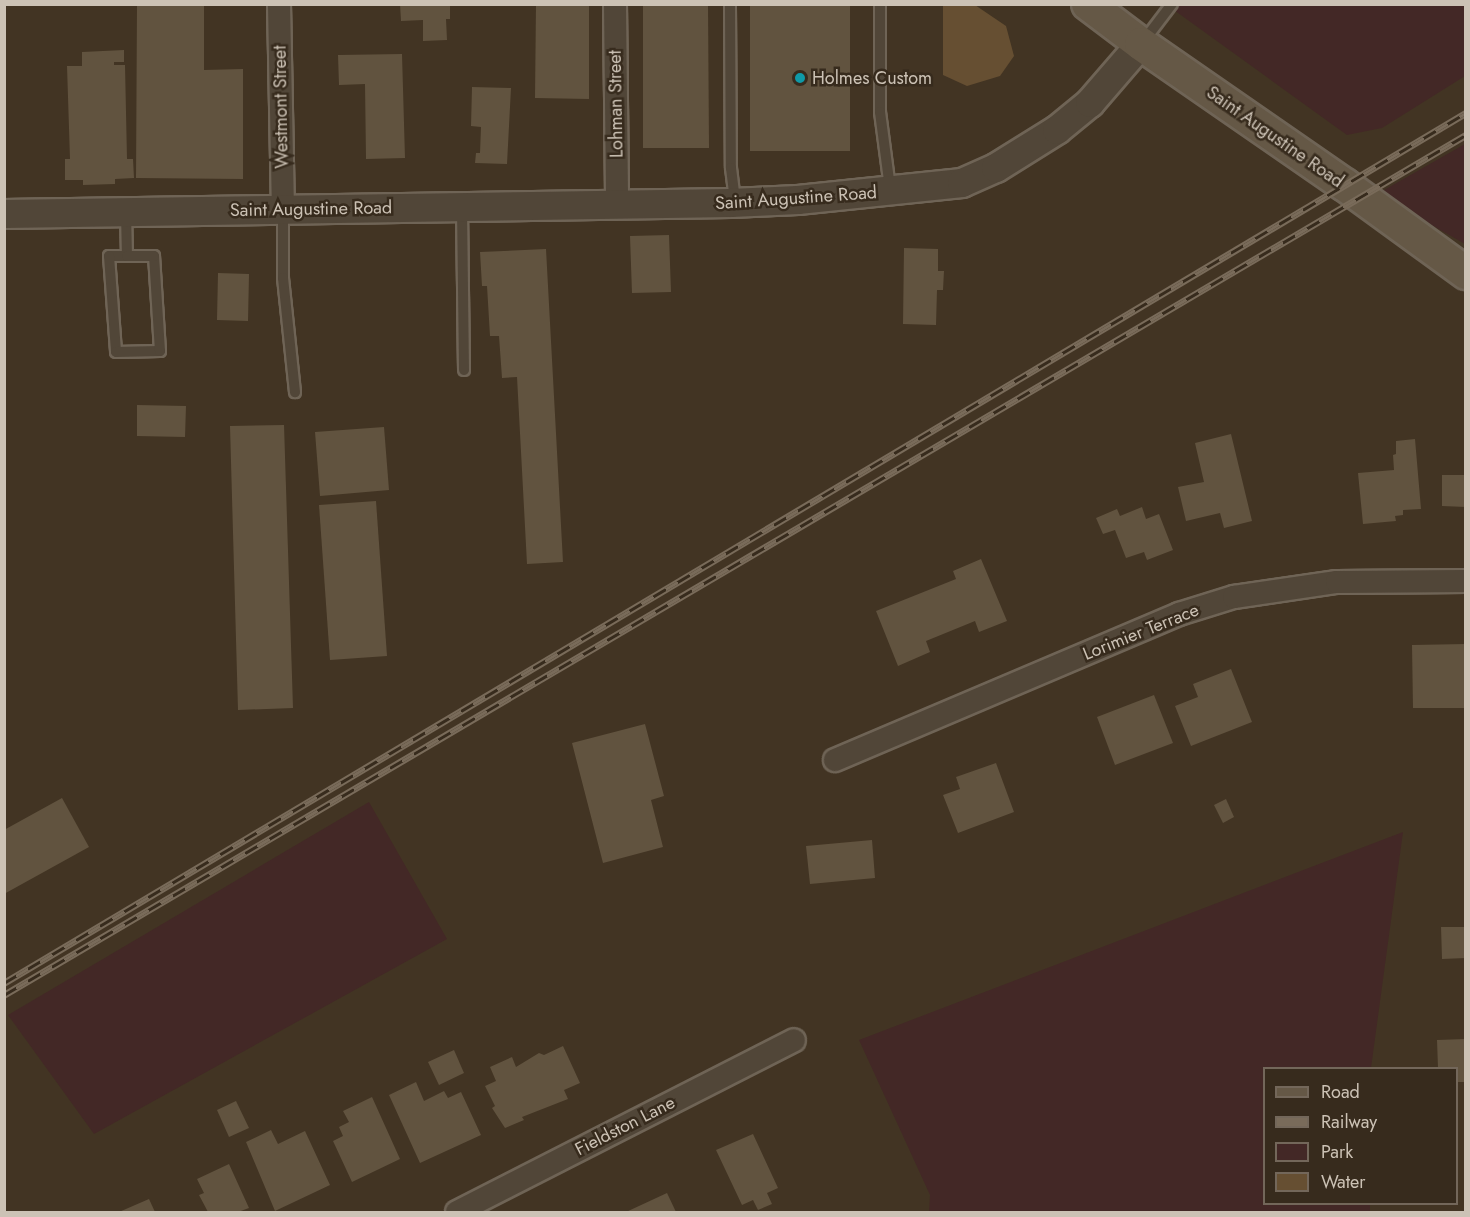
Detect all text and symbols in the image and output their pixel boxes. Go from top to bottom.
street label: Westmont Street [269,45,293,169]
street label: Lohman Street [604,50,628,158]
place label: Holmes Custom [812,67,932,89]
marker: Holmes Custom [793,71,807,85]
street label: Saint Augustine Road [1202,82,1348,192]
street label: Saint Augustine Road [714,182,878,214]
street label: Saint Augustine Road [230,197,392,221]
street label: Lorimier Terrace [1080,599,1202,665]
legend [1263,1067,1458,1205]
text: Road [1321,1079,1360,1105]
street label: Fieldston Lane [572,1092,678,1160]
text: Railway [1321,1109,1377,1135]
text: Park [1321,1139,1353,1165]
text: Water [1321,1169,1365,1195]

